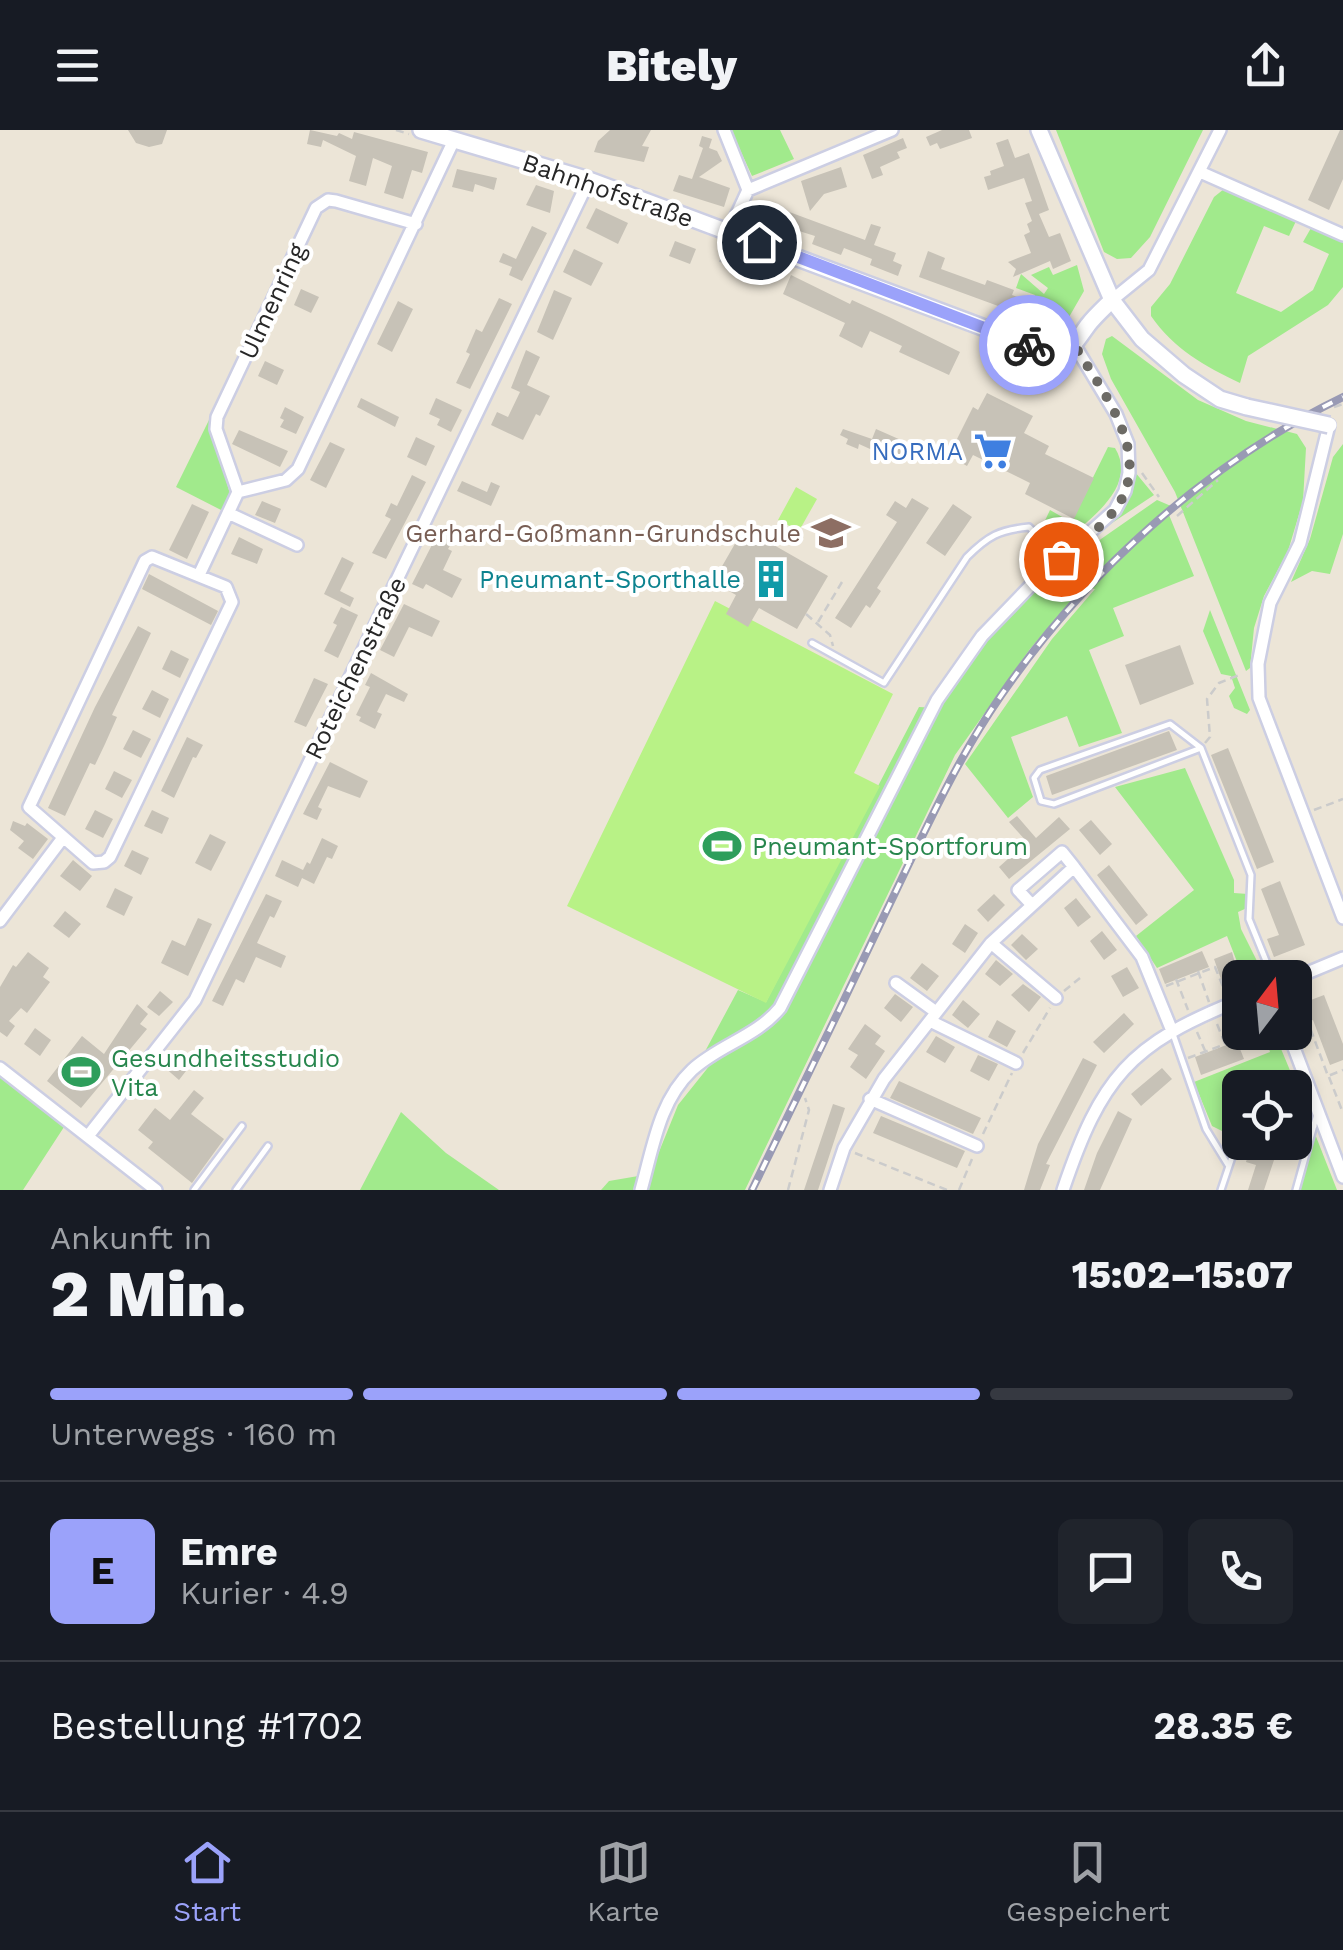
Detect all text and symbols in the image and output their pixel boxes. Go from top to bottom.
icon: menu [50,38,105,93]
icon: share [1238,38,1293,93]
text: Bitely [606,39,737,92]
street label: Bahnhofstraße [518,148,697,233]
pin [717,200,802,285]
icon: home [732,215,787,270]
street label: Ulmenring [233,238,312,364]
courier [979,295,1079,395]
icon: bike [1002,318,1057,373]
supermarket icon: NORMA [972,430,1014,472]
place label: NORMA [871,437,963,466]
school or university icon: Gerhard-Goßmann-Grundschule [810,512,852,554]
pin [1019,517,1104,602]
place label: Gerhard-Goßmann-Grundschule [405,519,801,548]
icon: bag [1034,532,1089,587]
building icon: Pneumant-Sporthalle [750,558,792,600]
place label: Pneumant-Sporthalle [479,565,741,594]
street label: Roteichenstraße [299,572,412,764]
sports icon: Pneumant-Sportforum [701,825,743,867]
place label: Pneumant-Sportforum [752,832,1028,861]
north arrow [1222,960,1312,1050]
map controls [1222,960,1312,1160]
place label: Gesundheitsstudio Vita [111,1044,340,1102]
sports icon: Gesundheitsstudio Vita [60,1051,102,1093]
button: locate [1222,1070,1312,1160]
text: Ankunft in [50,1219,212,1257]
text: 15:02–15:07 [1072,1253,1293,1297]
text: 2 Min. [50,1256,246,1332]
text: Unterwegs · 160 m [50,1415,337,1453]
button: chat [1058,1519,1163,1624]
button: phone [1188,1519,1293,1624]
text: Emre [180,1530,278,1574]
text: E [91,1549,114,1593]
text: Kurier · 4.9 [180,1574,349,1612]
text: Bestellung #1702 [50,1704,363,1748]
text: 28.35 € [1153,1704,1293,1748]
tab: Start [173,1835,241,1928]
tab: Karte [587,1835,660,1928]
tab: Gespeichert [1006,1835,1170,1928]

